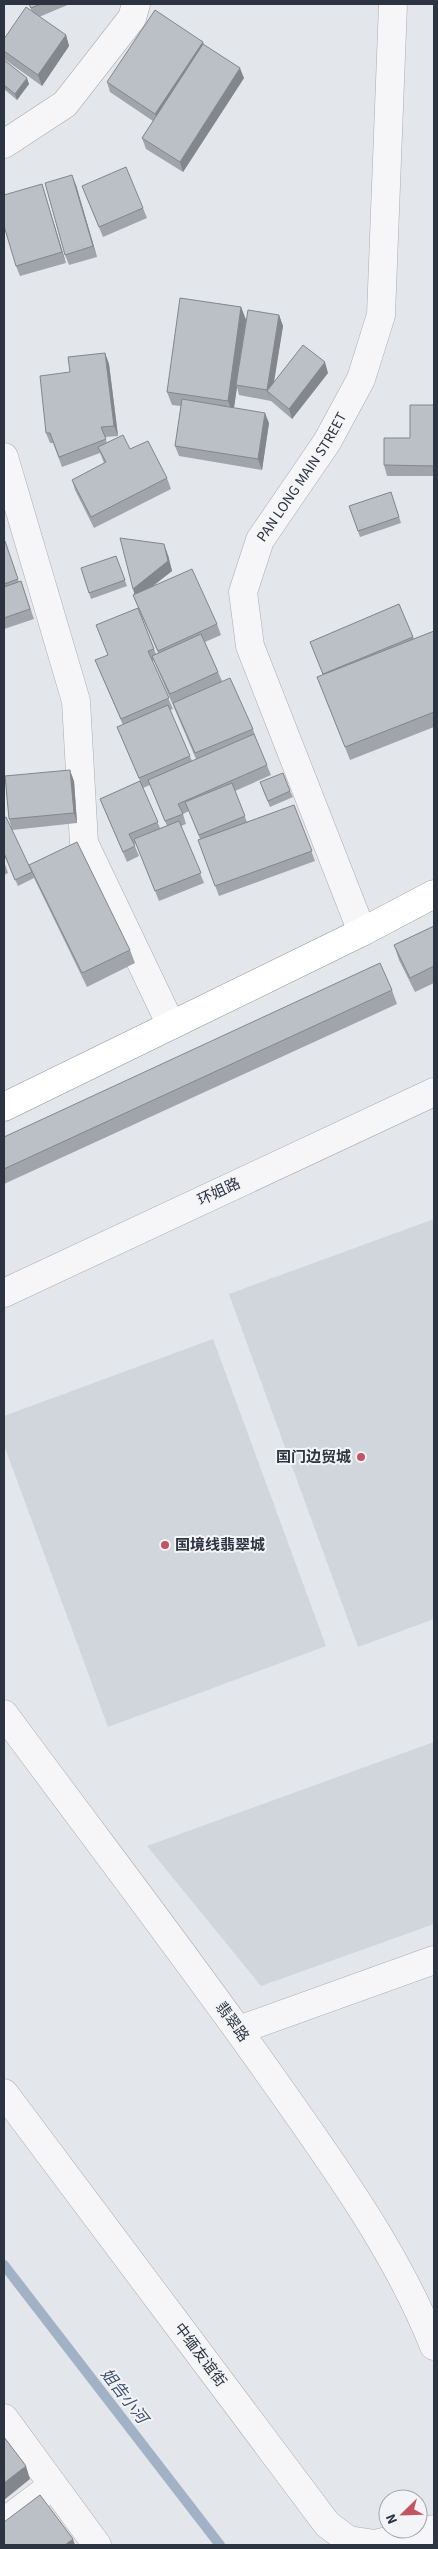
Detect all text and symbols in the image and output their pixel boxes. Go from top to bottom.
street label: PAN LONG MAIN STREET [251,408,352,546]
street label: 环姐路 [194,1173,244,1211]
place label: 国门边贸城 [276,1447,351,1468]
marker: 国门边贸城 [355,1451,367,1463]
place label: 国境线翡翠城 [175,1535,265,1556]
marker: 国境线翡翠城 [159,1539,171,1551]
street label: 翡翠路 [210,1998,254,2046]
street label: 中缅友谊街 [169,2319,231,2391]
water label: 姐告小河 [96,2364,154,2430]
north arrow [378,2489,428,2539]
text: N [381,2510,403,2527]

